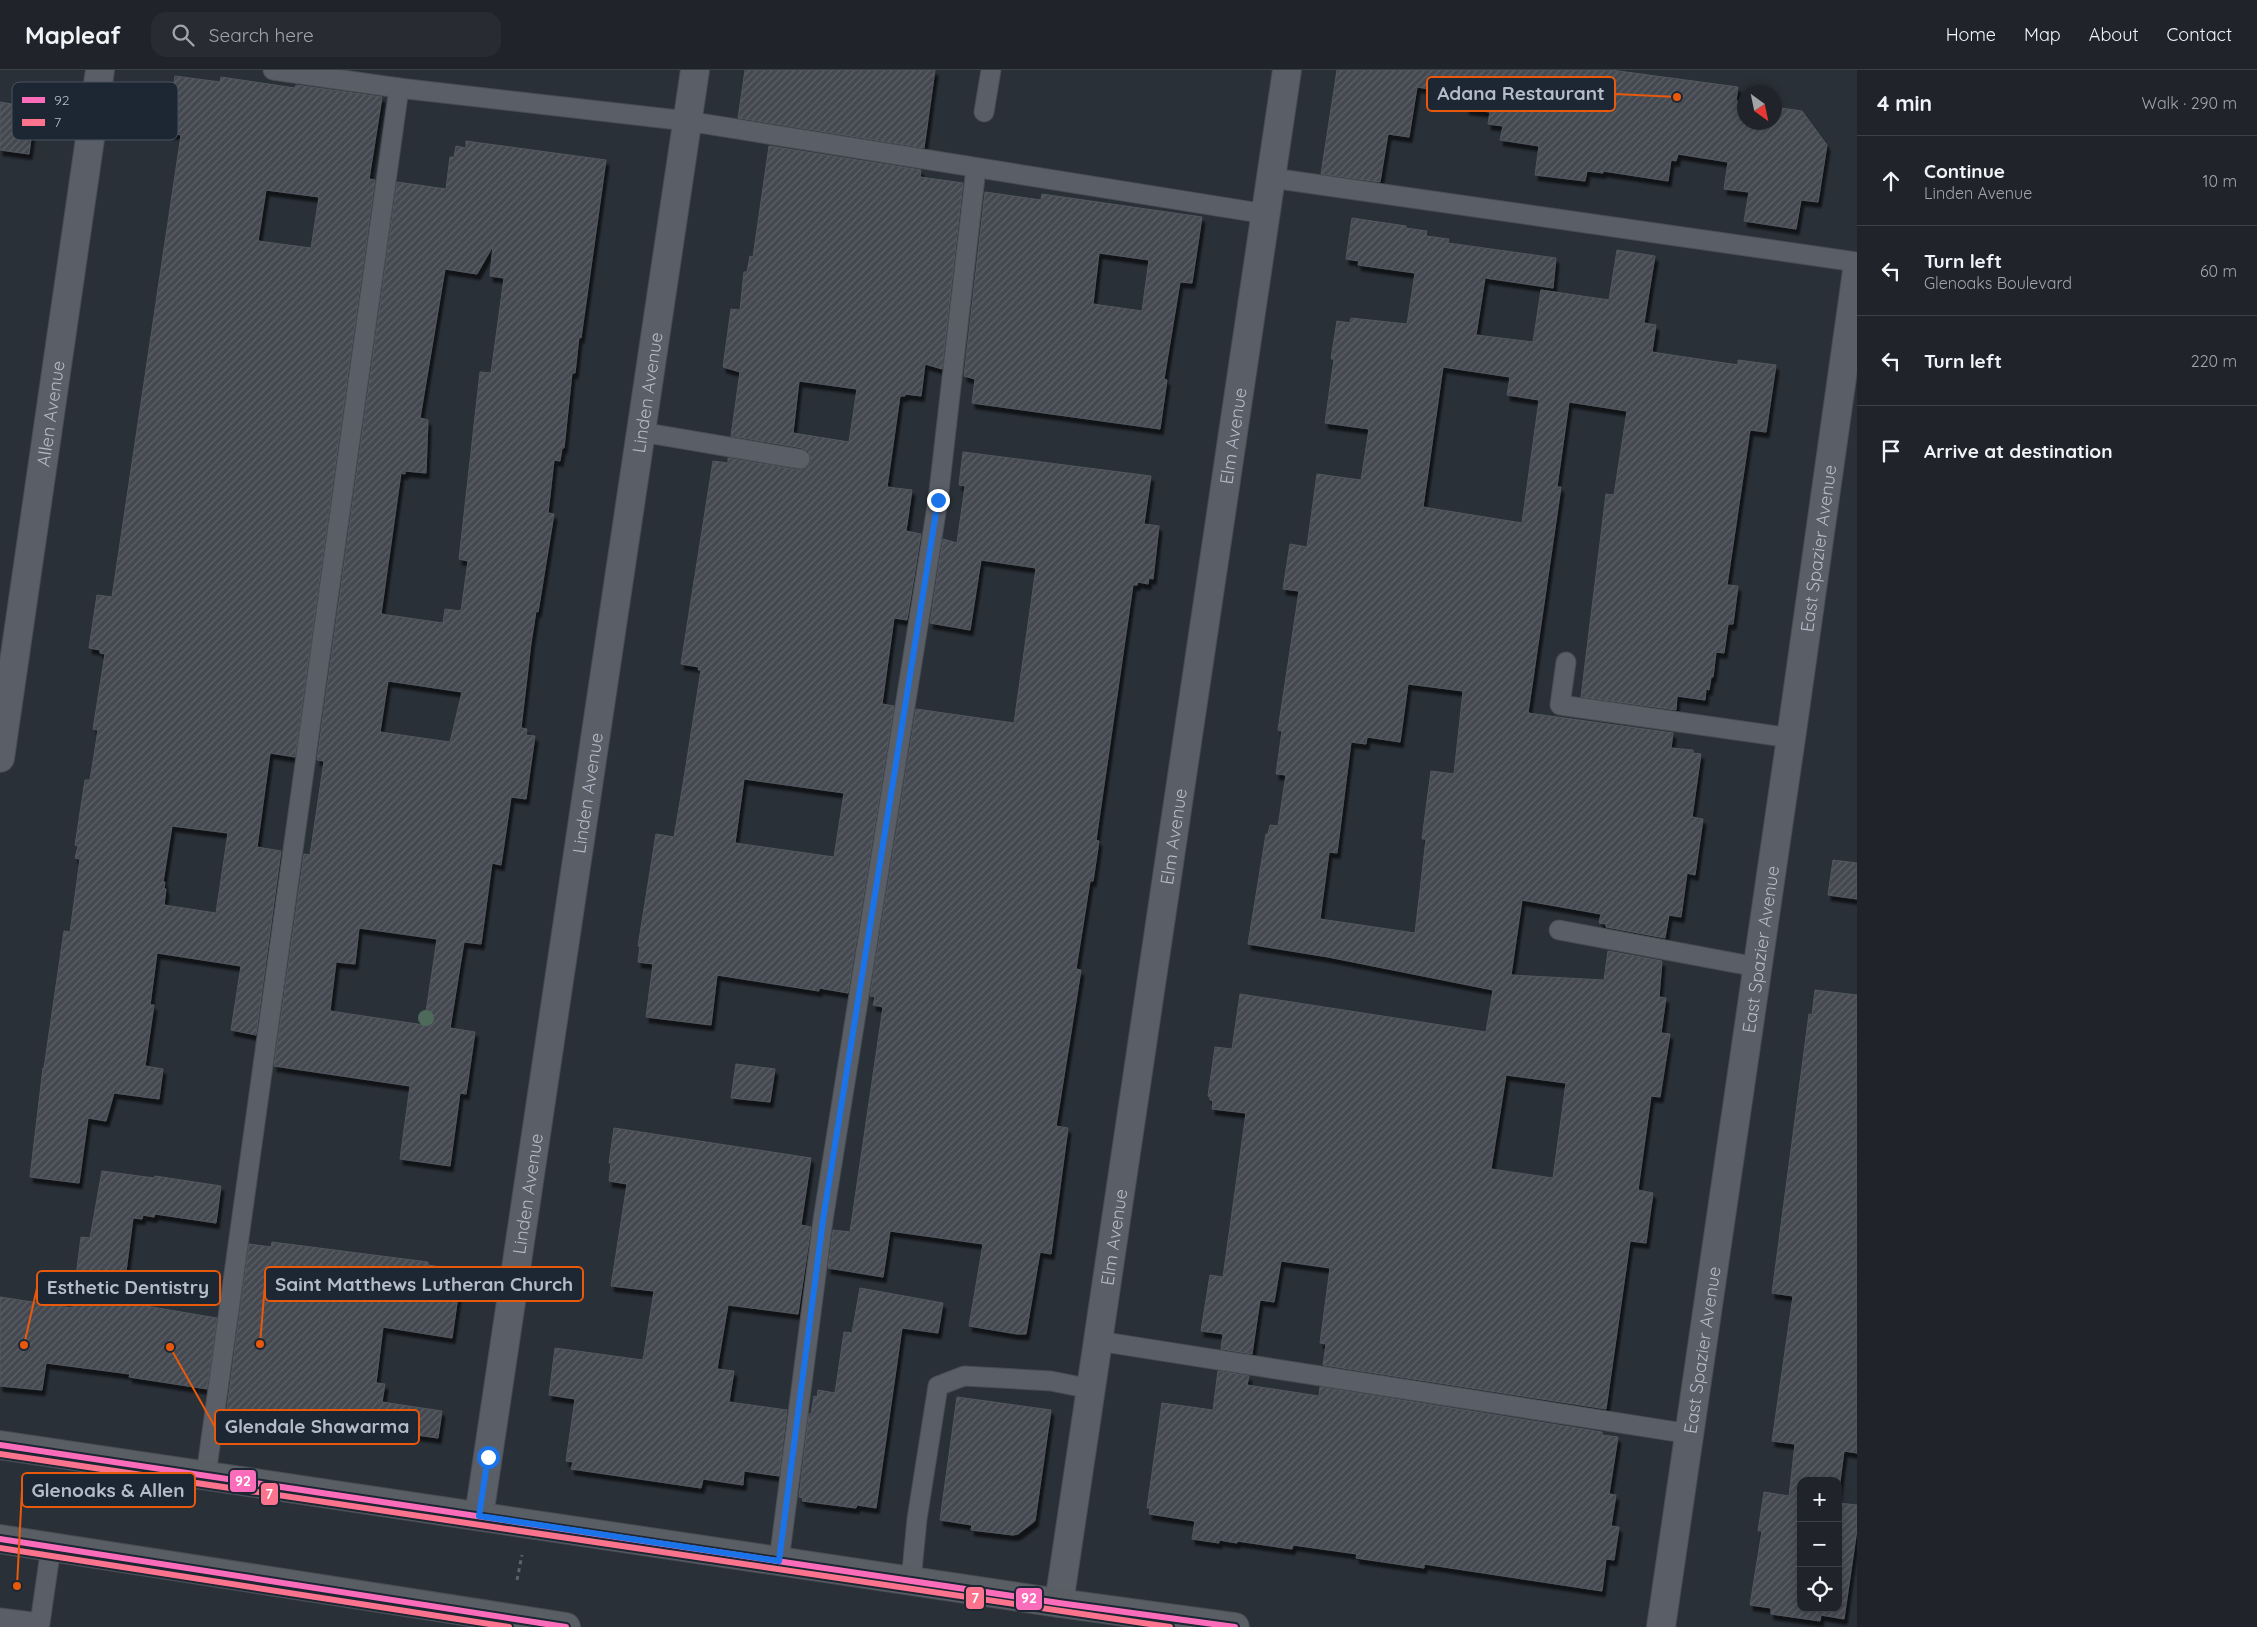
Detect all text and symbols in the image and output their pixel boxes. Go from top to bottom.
search box [151,12,501,57]
text: Mapleaf [25,20,121,50]
icon: search [169,21,197,49]
text: Search here [209,23,314,47]
text: Home [1946,23,1996,46]
text: Map [2024,23,2061,46]
text: About [2089,23,2139,46]
text: Contact [2167,23,2232,46]
callout: Adana Restaurant [1427,77,1615,111]
text: Adana Restaurant [1437,81,1605,105]
legend [12,82,178,140]
north arrow [1737,85,1782,130]
text: 4 min [1877,90,1932,116]
text: 92 [54,91,70,109]
text: Walk · 290 m [2142,93,2237,113]
text: 7 [54,113,61,131]
text: Continue [1924,159,2005,183]
icon: ahead [1877,167,1905,195]
text: 10 m [2203,171,2237,191]
text: Linden Avenue [1924,183,2032,203]
text: Turn left [1924,249,2002,273]
icon: left [1877,257,1905,285]
text: 60 m [2200,261,2237,281]
text: Glenoaks Boulevard [1924,273,2072,293]
street label: Linden Avenue [626,331,667,454]
icon: left [1877,347,1905,375]
text: Turn left [1924,349,2002,373]
text: 220 m [2191,351,2237,371]
street label: Allen Avenue [31,359,69,468]
street label: Elm Avenue [1214,386,1251,486]
icon: arrive [1877,437,1905,465]
text: Arrive at destination [1924,439,2113,463]
street label: East Spazier Avenue [1795,463,1841,633]
route end [927,489,950,512]
street label: Linden Avenue [567,731,607,855]
street label: Elm Avenue [1154,787,1192,886]
street label: East Spazier Avenue [1737,864,1784,1034]
street label: Linden Avenue [507,1132,548,1256]
street label: Elm Avenue [1095,1187,1132,1287]
street label: East Spazier Avenue [1678,1265,1725,1435]
callout: Saint Matthews Lutheran Church [265,1267,583,1301]
callout: Esthetic Dentistry [37,1271,220,1305]
text: Saint Matthews Lutheran Church [275,1272,573,1296]
text: Esthetic Dentistry [47,1275,209,1299]
callout: Glendale Shawarma [215,1410,419,1444]
text: Glendale Shawarma [225,1414,409,1438]
route start [477,1446,500,1469]
line badge: 92 [229,1469,257,1493]
text: 92 [235,1472,251,1490]
callout: Glenoaks & Allen [22,1473,195,1507]
map controls [1797,1477,1842,1612]
button: + [1797,1477,1842,1522]
text: Glenoaks & Allen [31,1478,185,1502]
line badge: 7 [260,1482,279,1506]
text: 7 [265,1485,273,1503]
button: − [1797,1522,1842,1567]
button: locate [1797,1567,1842,1612]
line badge: 7 [965,1586,985,1610]
line badge: 92 [1015,1587,1043,1611]
text: 7 [971,1589,979,1607]
text: 92 [1021,1589,1037,1607]

